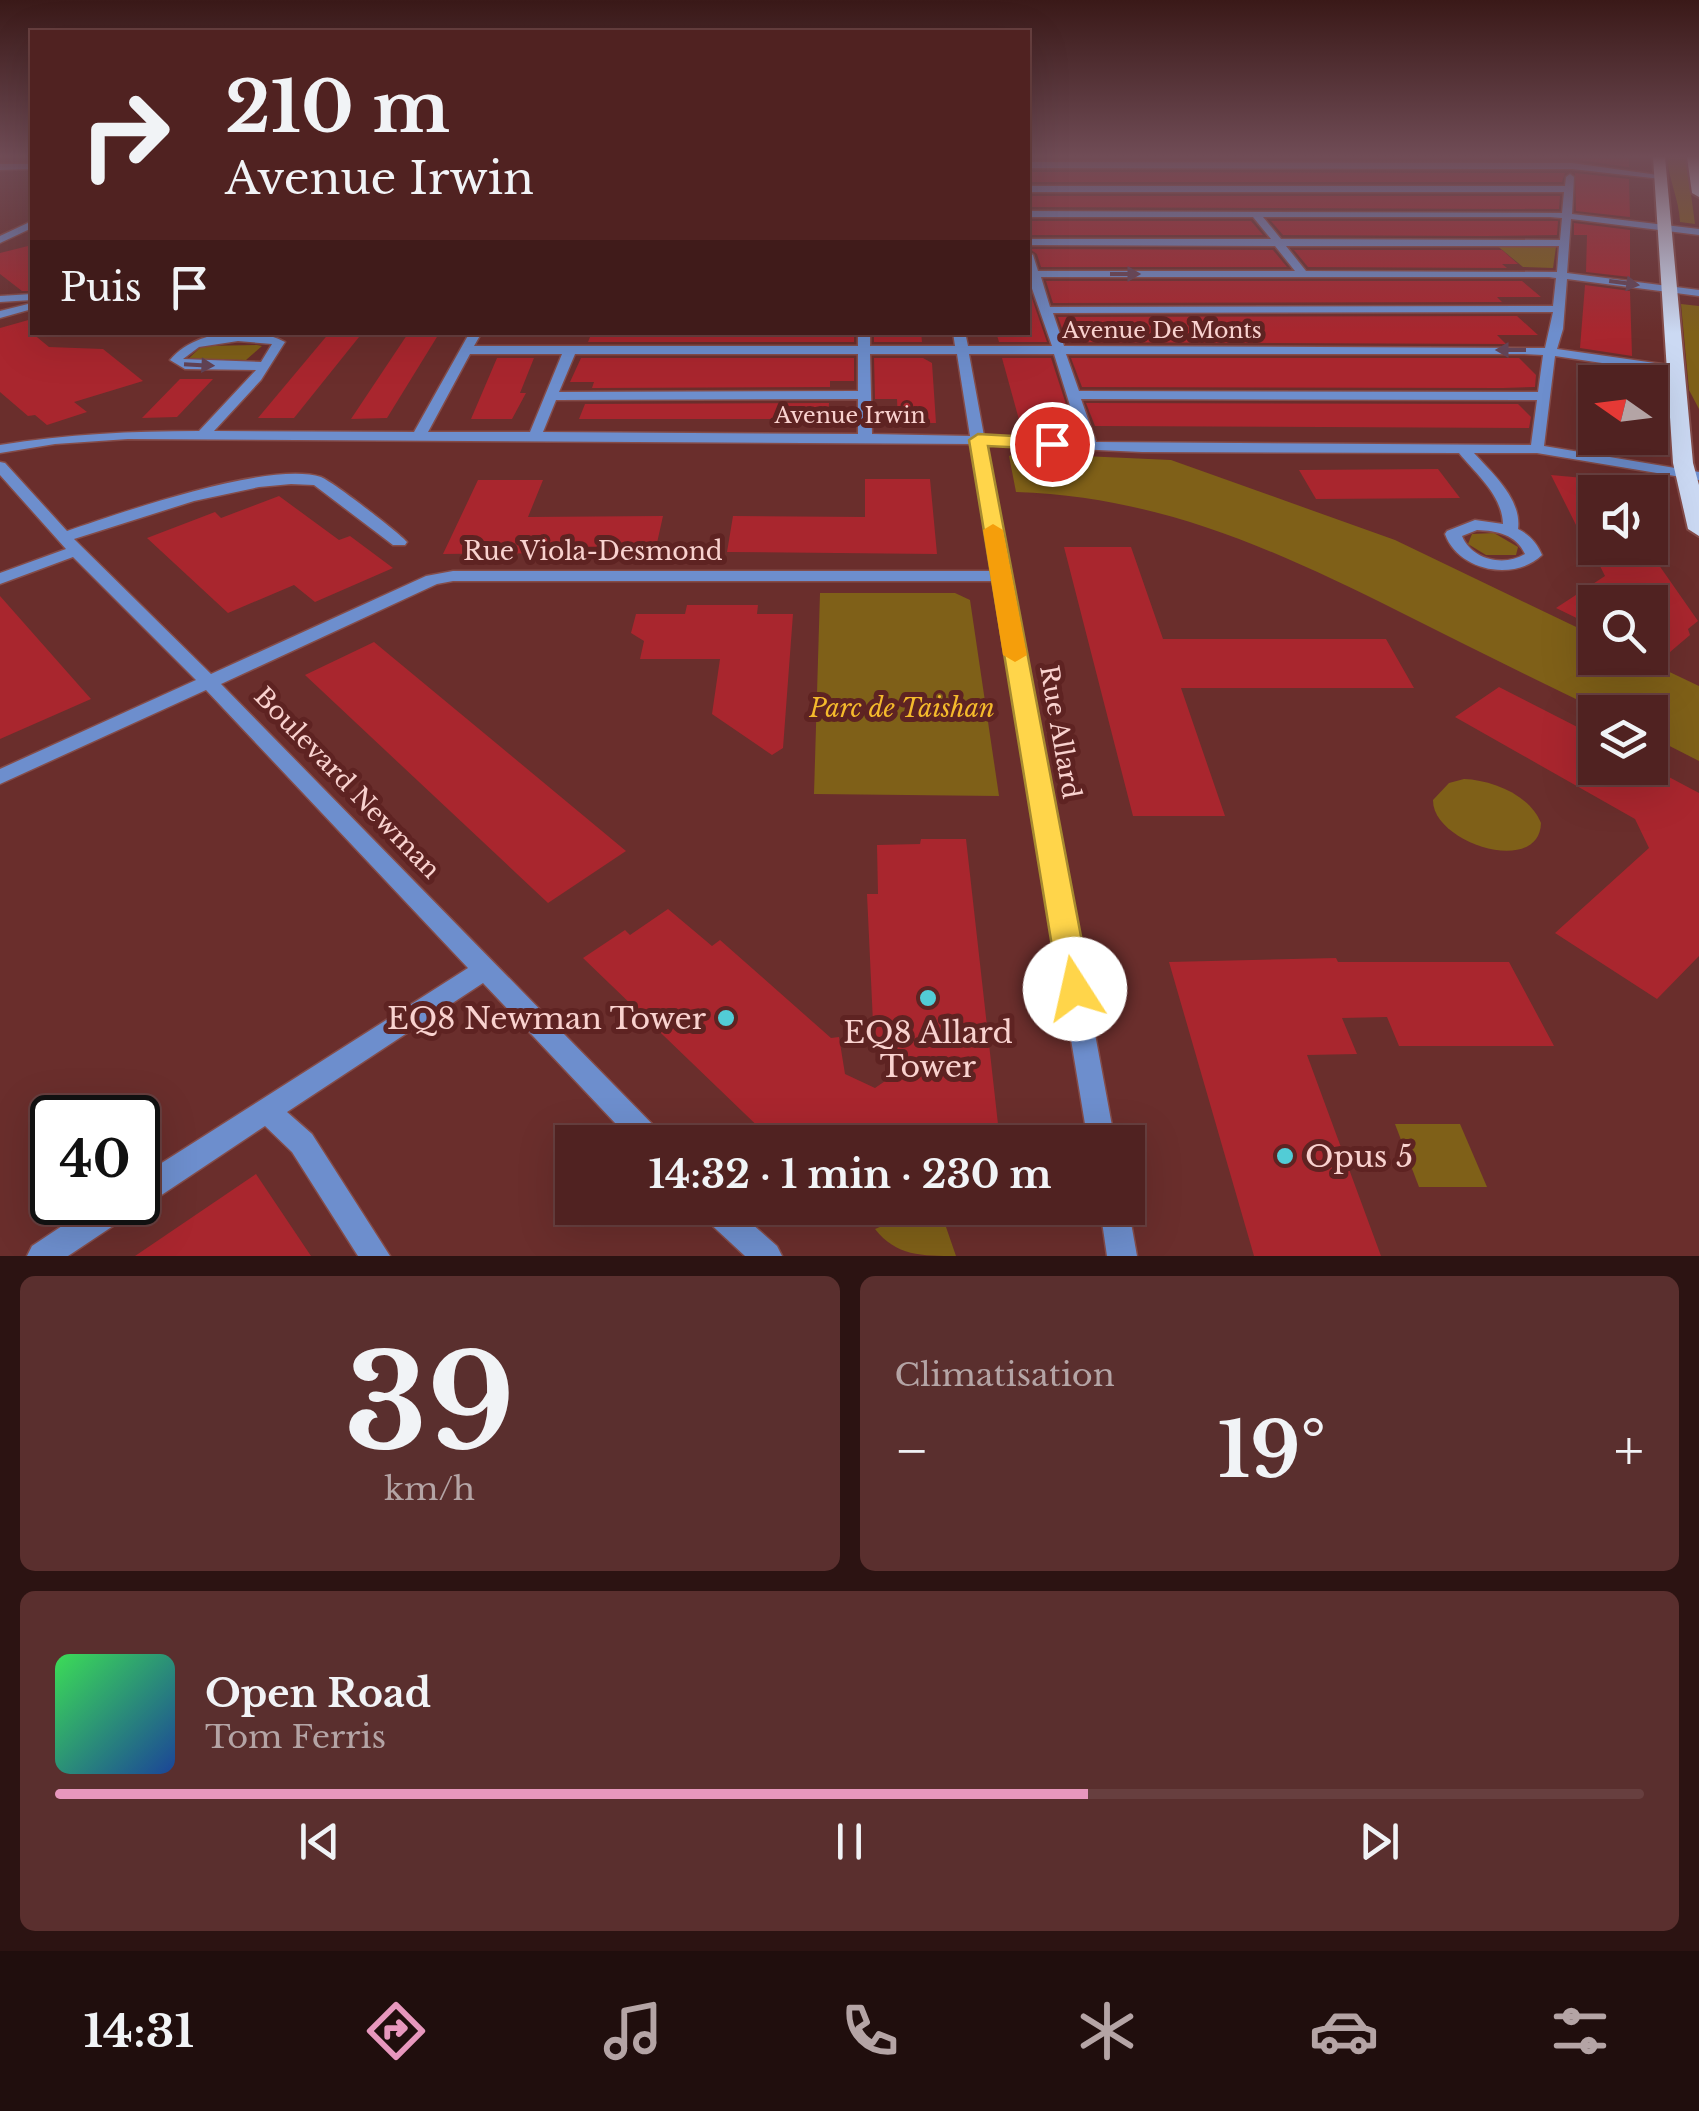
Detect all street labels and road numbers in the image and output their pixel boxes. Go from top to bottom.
street label: Avenue De Monts [1061,317,1262,344]
street label: Avenue Irwin [773,402,926,429]
street label: Rue Viola-Desmond [463,536,723,567]
street label: Rue Allard [1033,663,1087,801]
street label: Boulevard Newman [248,681,446,885]

